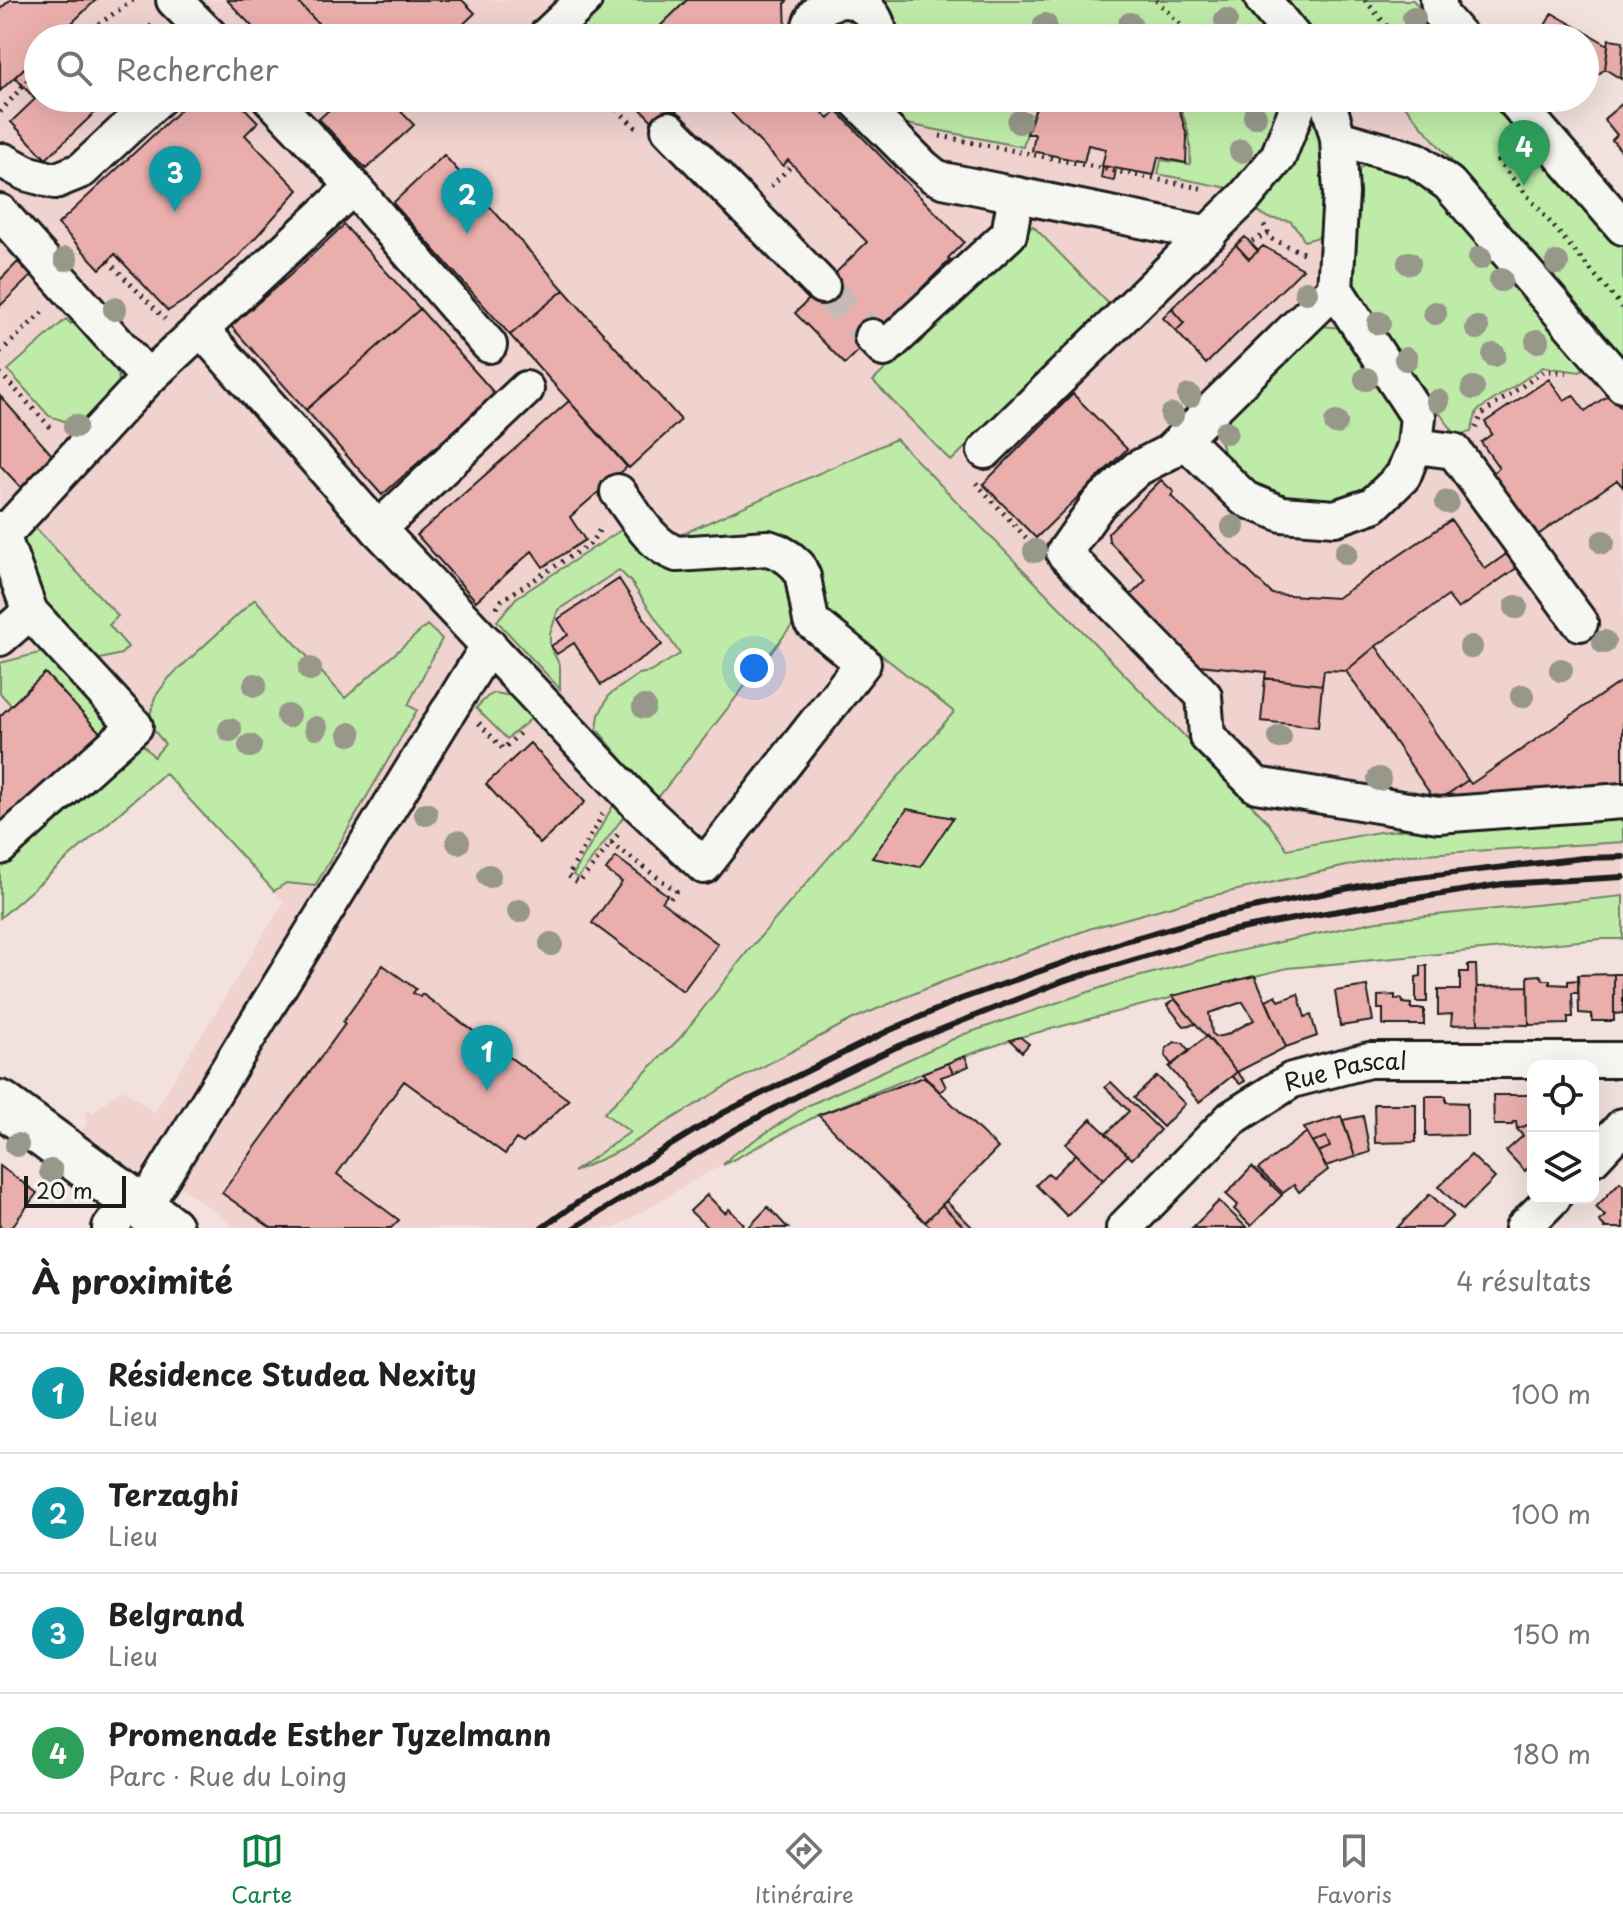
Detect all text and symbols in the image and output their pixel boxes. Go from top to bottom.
search box [24,24,1599,112]
icon: search [52,46,96,90]
text: Rechercher [116,46,279,91]
pin: 4 [1498,120,1550,186]
pin: 3 [149,146,201,212]
pin: 2 [441,168,493,234]
your location [734,648,774,688]
pin: 1 [461,1025,513,1091]
street label: Rue Pascal [1280,1042,1407,1099]
map controls [1527,1060,1599,1204]
button: locate [1527,1060,1599,1132]
button: layers [1527,1132,1599,1204]
scale bar [24,1172,126,1208]
text: 20 m [36,1173,93,1206]
text: À proximité [32,1254,233,1306]
text: 4 résultats [1456,1261,1591,1300]
text: Résidence Studea Nexity [108,1351,476,1396]
text: 1 [52,1374,64,1413]
text: 100 m [1511,1374,1591,1413]
text: Lieu [108,1396,158,1435]
text: Terzaghi [108,1471,239,1516]
text: 2 [49,1494,67,1533]
text: 100 m [1511,1494,1591,1533]
text: Lieu [108,1516,158,1555]
text: Belgrand [108,1591,244,1636]
text: 3 [49,1614,67,1653]
text: 150 m [1513,1614,1591,1653]
text: Lieu [108,1636,158,1675]
text: Promenade Esther Tyzelmann [108,1711,551,1756]
text: 4 [49,1734,67,1773]
text: 180 m [1513,1734,1591,1773]
text: Parc · Rue du Loing [108,1756,347,1795]
tab: Carte [231,1829,292,1910]
tab: Itinéraire [755,1829,854,1910]
tab: Favoris [1316,1829,1392,1910]

